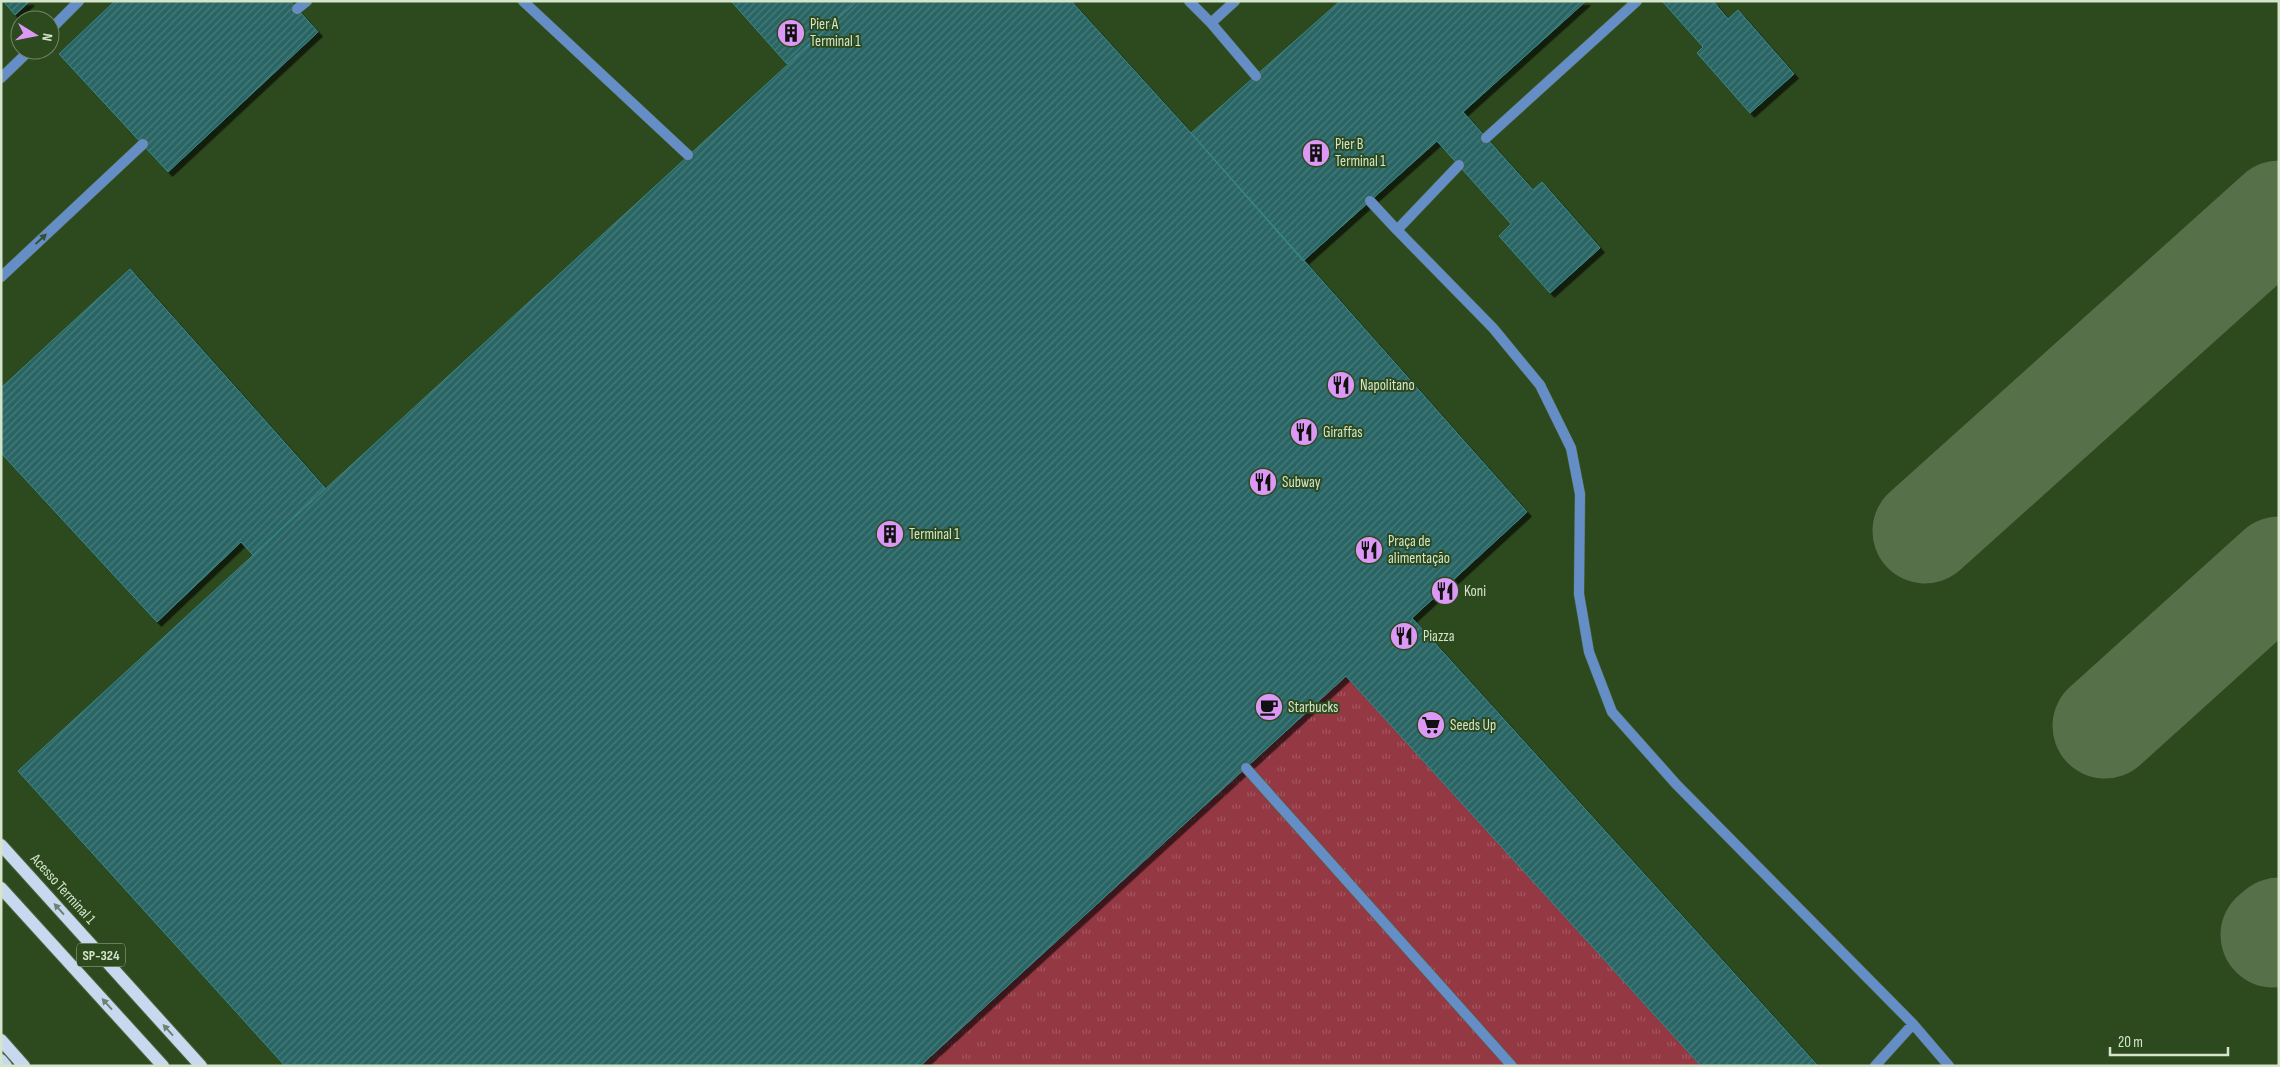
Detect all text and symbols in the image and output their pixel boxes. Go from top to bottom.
north arrow [10,10,60,60]
place label: Pier A Terminal 1 [810,15,861,51]
building icon: Pier A Terminal 1 [776,18,806,48]
text: N [38,32,56,42]
place label: Pier B Terminal 1 [1335,135,1386,171]
building icon: Pier B Terminal 1 [1301,138,1331,168]
one-way arrow [35,233,47,245]
restaurant icon: Napolitano [1326,370,1356,400]
place label: Napolitano [1360,376,1415,395]
restaurant icon: Giraffas [1289,417,1319,447]
place label: Giraffas [1323,423,1363,442]
restaurant icon: Subway [1248,467,1278,497]
place label: Subway [1282,473,1321,492]
building icon: Terminal 1 [875,519,905,549]
place label: Terminal 1 [909,525,960,544]
place label: Praça de alimentação [1388,532,1450,568]
restaurant icon: Praça de alimentação [1354,535,1384,565]
restaurant icon: Koni [1430,576,1460,606]
place label: Koni [1464,582,1486,601]
restaurant icon: Piazza [1389,621,1419,651]
place label: Piazza [1423,627,1455,646]
cafe icon: Starbucks [1254,692,1284,722]
place label: Starbucks [1288,698,1338,717]
supermarket icon: Seeds Up [1416,710,1446,740]
place label: Seeds Up [1450,716,1496,735]
street label: Acesso Terminal 1 [26,849,100,929]
one-way arrow [53,904,65,916]
road number: SP-324 [77,944,125,966]
one-way arrow [101,998,113,1010]
one-way arrow [162,1024,174,1036]
scale bar [2110,1024,2228,1056]
text: 20 m [2118,1033,2143,1052]

